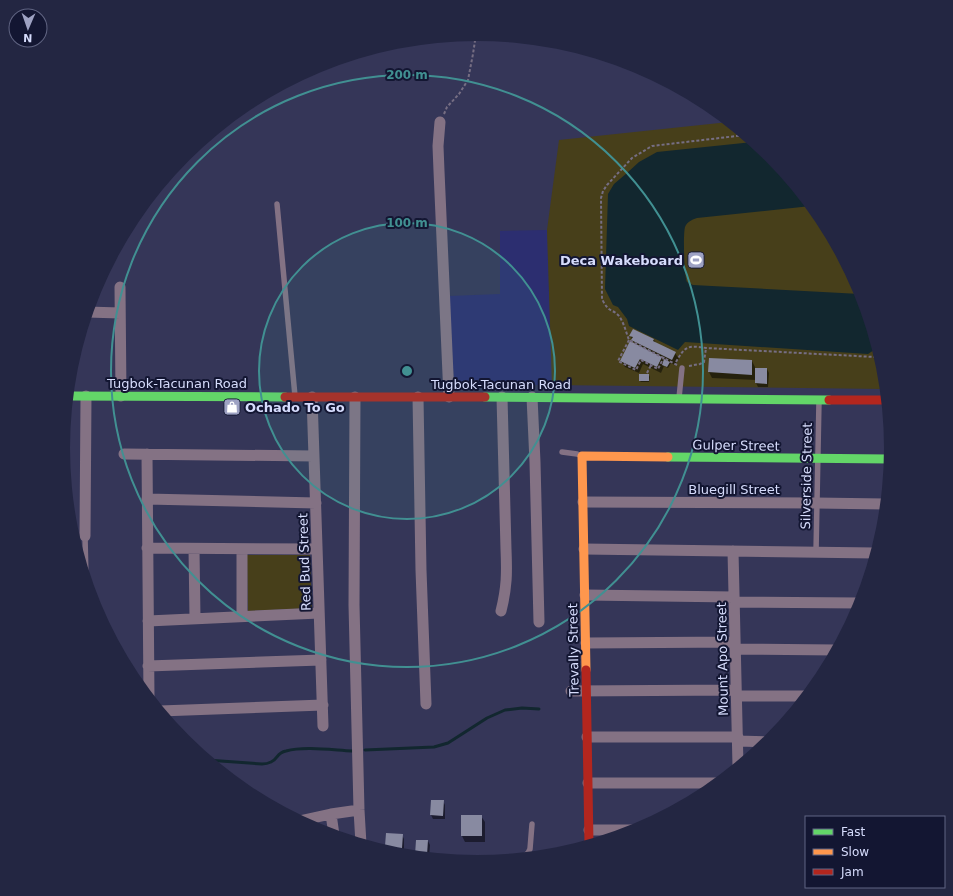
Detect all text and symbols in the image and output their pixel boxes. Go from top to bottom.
north arrow [8,8,48,48]
text: N [23,31,33,44]
text: 200 m [386,68,428,82]
text: 100 m [386,216,428,230]
sports icon: Deca Wakeboard [686,250,706,270]
place label: Deca Wakeboard [560,253,683,268]
centre of rings [400,364,414,378]
street label: Tugbok-Tacunan Road [106,376,247,391]
street label: Tugbok-Tacunan Road [430,377,571,392]
shop icon: Ochado To Go [222,397,242,417]
place label: Ochado To Go [245,400,345,415]
street label: Silverside Street [798,422,815,530]
street label: Gulper Street [692,437,780,454]
street label: Bluegill Street [688,482,780,497]
street label: Red Bud Street [295,513,314,611]
street label: Mount Apo Street [714,602,731,716]
street label: Trevally Street [565,603,582,698]
legend [805,816,945,888]
text: Fast [841,825,865,839]
text: Slow [841,845,869,859]
text: Jam [840,865,864,879]

